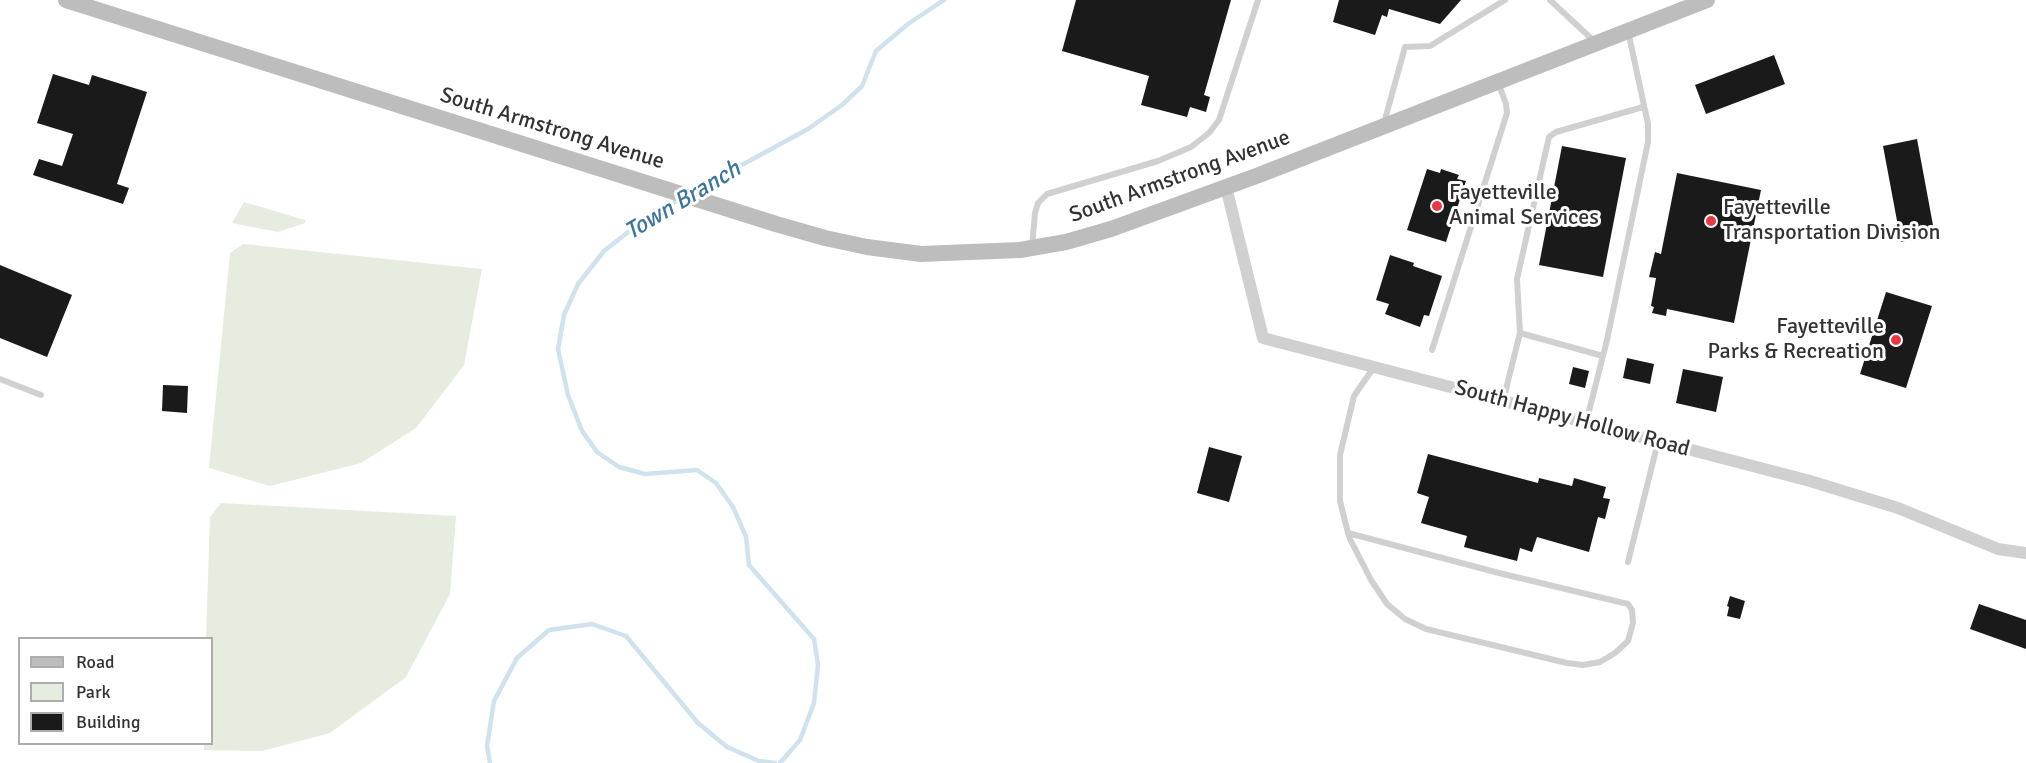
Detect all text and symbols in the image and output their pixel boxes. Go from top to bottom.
street label: South Armstrong Avenue [437,82,667,176]
street label: South Armstrong Avenue [1066,125,1294,229]
water label: Town Branch [620,155,746,247]
place label: Fayetteville Animal Services [1449,180,1599,231]
place label: Fayetteville Transportation Division [1723,195,1941,246]
marker: Fayetteville Animal Services [1430,199,1444,213]
marker: Fayetteville Transportation Division [1704,214,1718,228]
place label: Fayetteville Parks & Recreation [1708,314,1884,366]
marker: Fayetteville Parks & Recreation [1889,333,1903,347]
street label: South Happy Hollow Road [1451,375,1693,463]
legend [18,637,213,745]
text: Road [76,651,115,673]
text: Park [76,681,111,703]
text: Building [76,711,140,733]

